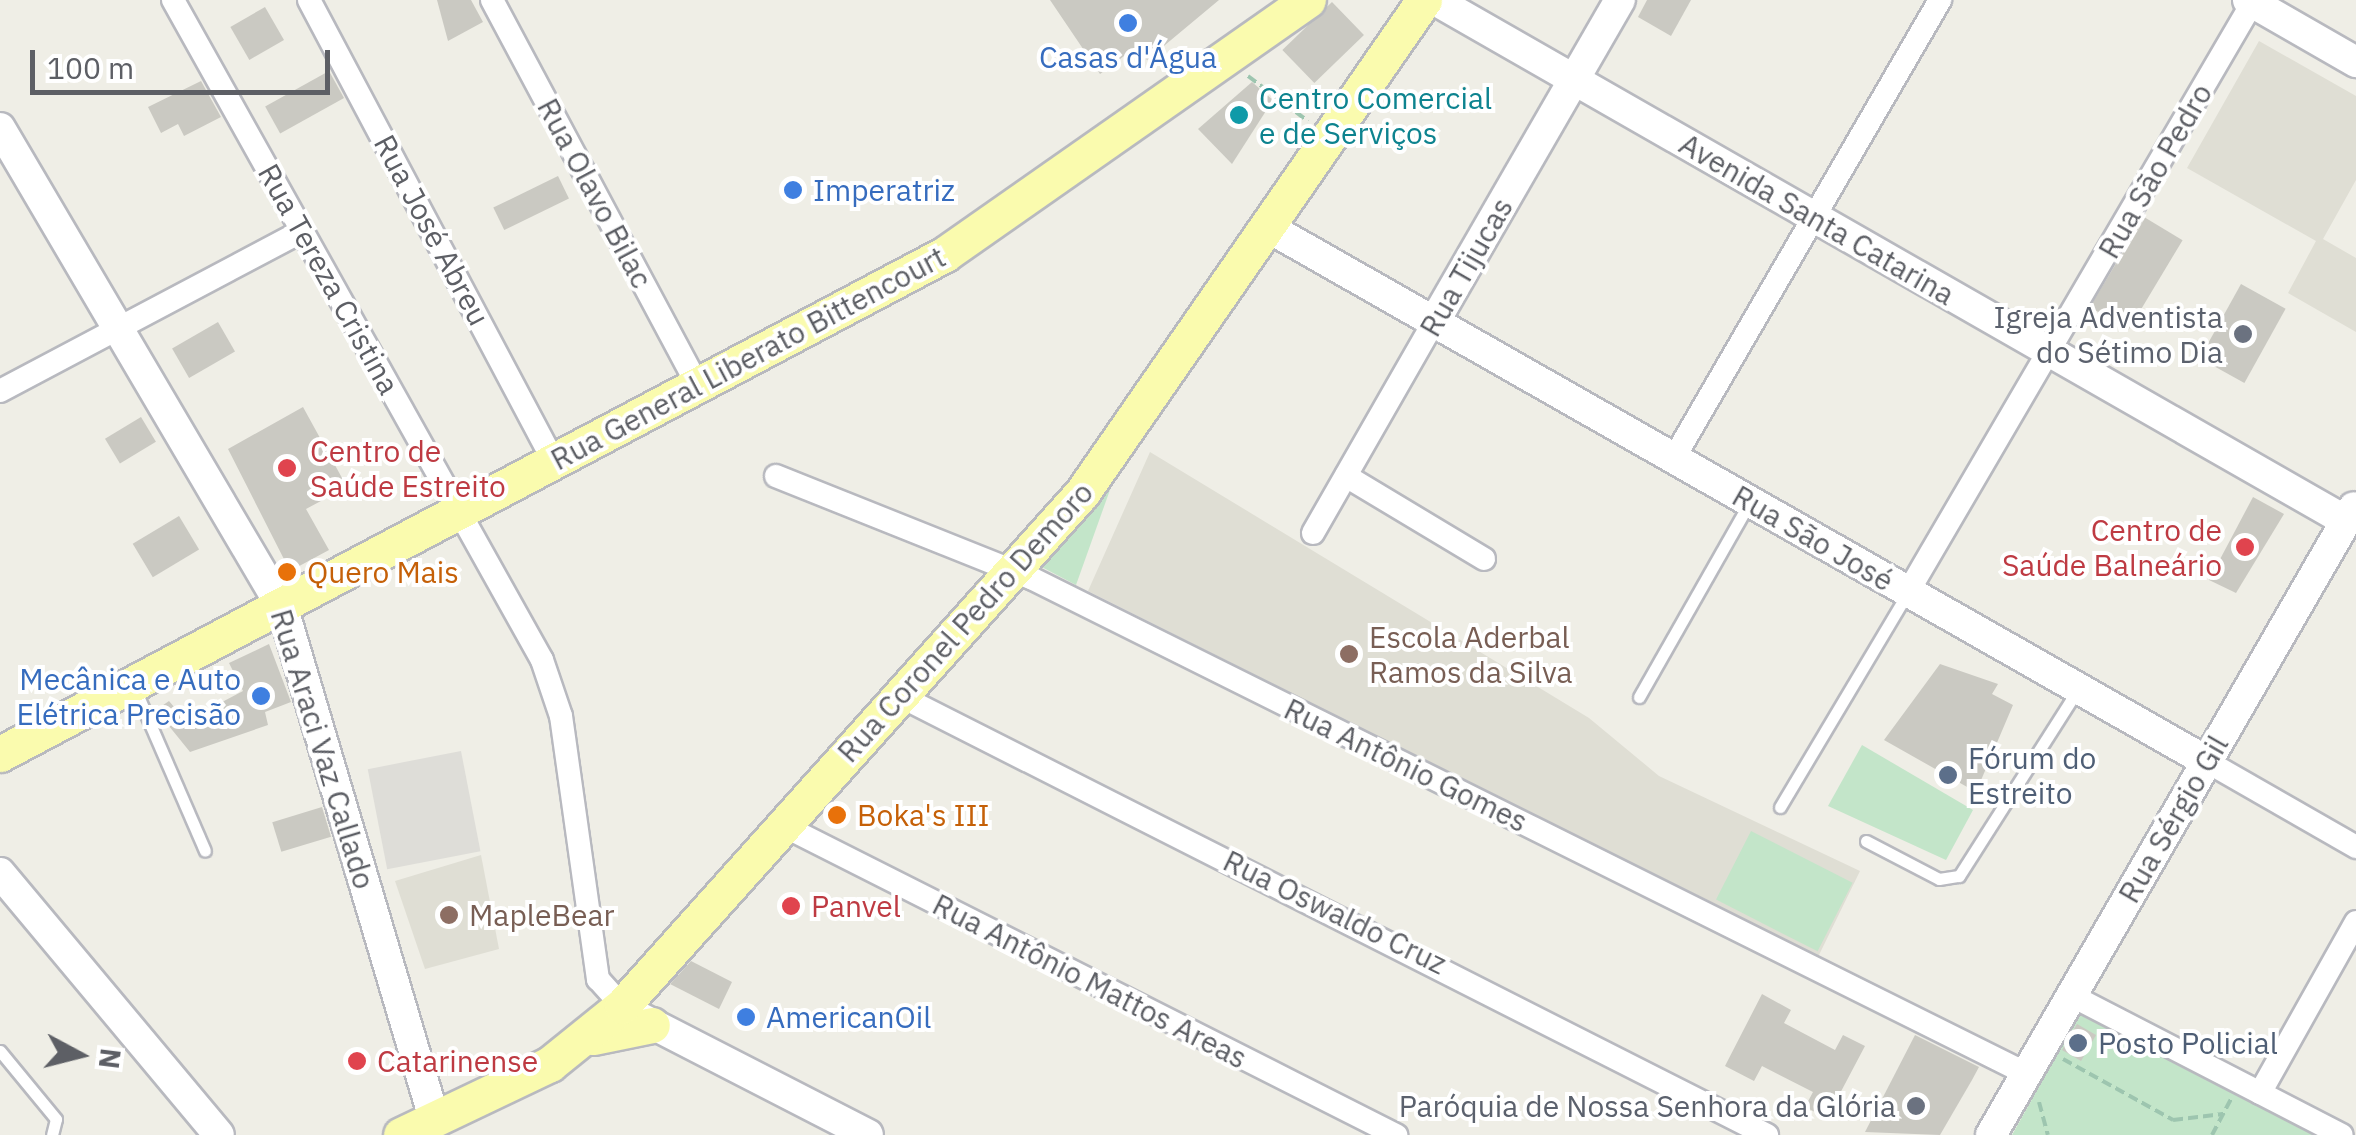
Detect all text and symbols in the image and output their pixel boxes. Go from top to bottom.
marker: Casas d'Água [1117,12,1139,34]
scale bar [35,30,335,92]
place label: Casas d'Água [1039,39,1217,75]
text: 100 m [47,48,134,87]
street label: Rua São Pedro [2090,77,2220,265]
place label: Centro Comercial e de Serviços [1259,80,1492,150]
street label: Rua Olavo Bilac [530,92,660,294]
marker: Centro Comercial e de Serviços [1228,104,1250,126]
street label: Avenida Santa Catarina [1673,126,1961,312]
street label: Rua José Abreu [367,129,497,331]
street label: Rua Tereza Cristina [251,158,407,400]
place label: Imperatriz [813,172,955,208]
marker: Imperatriz [782,179,804,201]
street label: Rua Tijucas [1412,191,1520,343]
street label: Rua General Liberato Bittencourt [545,238,951,478]
place label: Igreja Adventista do Sétimo Dia [1994,299,2223,370]
marker: Igreja Adventista do Sétimo Dia [2232,323,2254,345]
place label: Centro de Saúde Estreito [310,433,506,504]
marker: Centro de Saúde Estreito [274,455,300,481]
street label: Rua Coronel Pedro Demoro [830,474,1100,770]
street label: Rua São José [1726,477,1900,599]
place label: Centro de Saúde Balneário [2002,512,2222,582]
marker: Centro de Saúde Balneário [2232,534,2258,560]
place label: Quero Mais [307,554,459,590]
marker: Quero Mais [276,561,298,583]
street label: Rua Araci Vaz Callado [263,605,383,893]
place label: Escola Aderbal Ramos da Silva [1369,619,1572,690]
marker: Escola Aderbal Ramos da Silva [1338,643,1360,665]
place label: Mecânica e Auto Elétrica Precisão [16,661,241,732]
marker: Mecânica e Auto Elétrica Precisão [250,685,272,707]
street label: Rua Antônio Gomes [1278,690,1534,840]
street label: Rua Sérgio Gil [2111,729,2235,909]
place label: Fórum do Estreito [1968,740,2096,810]
marker: Fórum do Estreito [1937,764,1959,786]
place label: Boka's III [857,797,990,833]
marker: Boka's III [826,804,848,826]
street label: Rua Oswaldo Cruz [1218,842,1452,982]
street label: Rua Antônio Mattos Areas [927,886,1253,1076]
place label: Panvel [811,888,901,924]
marker: Panvel [780,895,802,917]
place label: MapleBear [469,897,614,933]
marker: MapleBear [438,904,460,926]
place label: AmericanOil [766,999,931,1035]
north arrow [30,1005,130,1105]
marker: AmericanOil [735,1006,757,1028]
place label: Posto Policial [2098,1025,2278,1061]
marker: Posto Policial [2067,1032,2089,1054]
place label: Catarinense [377,1043,538,1079]
text: N [91,1046,130,1071]
marker: Catarinense [346,1050,368,1072]
place label: Paróquia de Nossa Senhora da Glória [1399,1088,1896,1124]
marker: Paróquia de Nossa Senhora da Glória [1905,1095,1927,1117]

